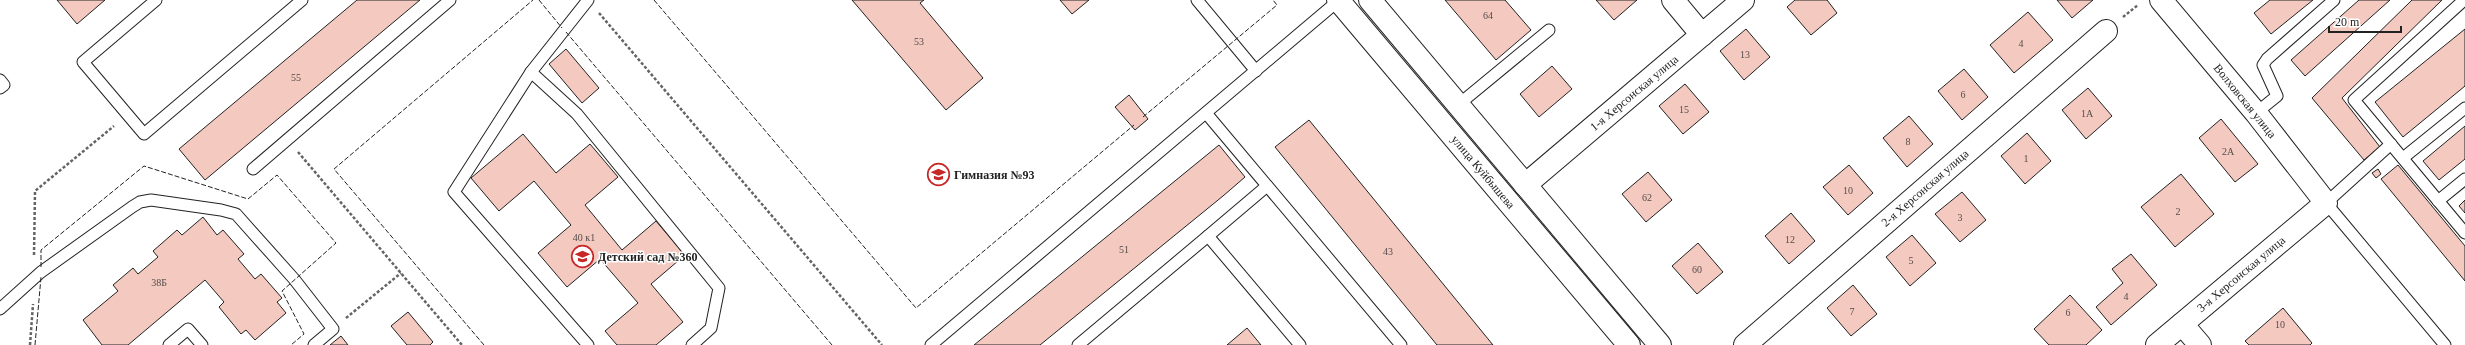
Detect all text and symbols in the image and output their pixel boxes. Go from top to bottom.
scale bar [2329,8,2401,34]
house number: 64 [1483,10,1493,21]
text: 20 m [2335,15,2360,29]
house number: 53 [914,36,924,47]
house number: 4 [2019,38,2024,49]
house number: 13 [1740,49,1750,60]
street label: 1-я Херсонская улица [1587,52,1681,134]
street label: Волховская улица [2211,61,2280,141]
house number: 55 [291,72,301,83]
house number: 6 [1961,89,1966,100]
house number: 15 [1679,104,1689,115]
house number: 1А [2081,108,2094,119]
street label: улица Куйбышева [1448,132,1518,212]
house number: 8 [1906,136,1911,147]
street label: 2-я Херсонская улица [1879,146,1972,230]
house number: 2А [2222,146,2235,157]
house number: 1 [2024,153,2029,164]
school or university icon: Гимназия №93 [925,162,951,188]
place label: Гимназия №93 [954,168,1034,182]
house number: 10 [1843,185,1853,196]
house number: 62 [1642,192,1652,203]
house number: 2 [2176,206,2181,217]
house number: 3 [1958,212,1963,223]
house number: 40 к1 [573,232,595,243]
street label: 3-я Херсонская улица [2194,233,2288,315]
house number: 12 [1785,234,1795,245]
school or university icon: Детский сад №360 [570,244,596,270]
house number: 51 [1119,244,1129,255]
house number: 43 [1383,246,1393,257]
place label: Детский сад №360 [598,250,697,264]
house number: 5 [1909,255,1914,266]
house number: 60 [1692,264,1702,275]
house number: 38Б [151,277,167,288]
house number: 4 [2124,291,2129,302]
house number: 7 [1850,306,1855,317]
house number: 6 [2066,307,2071,318]
house number: 10 [2275,319,2285,330]

